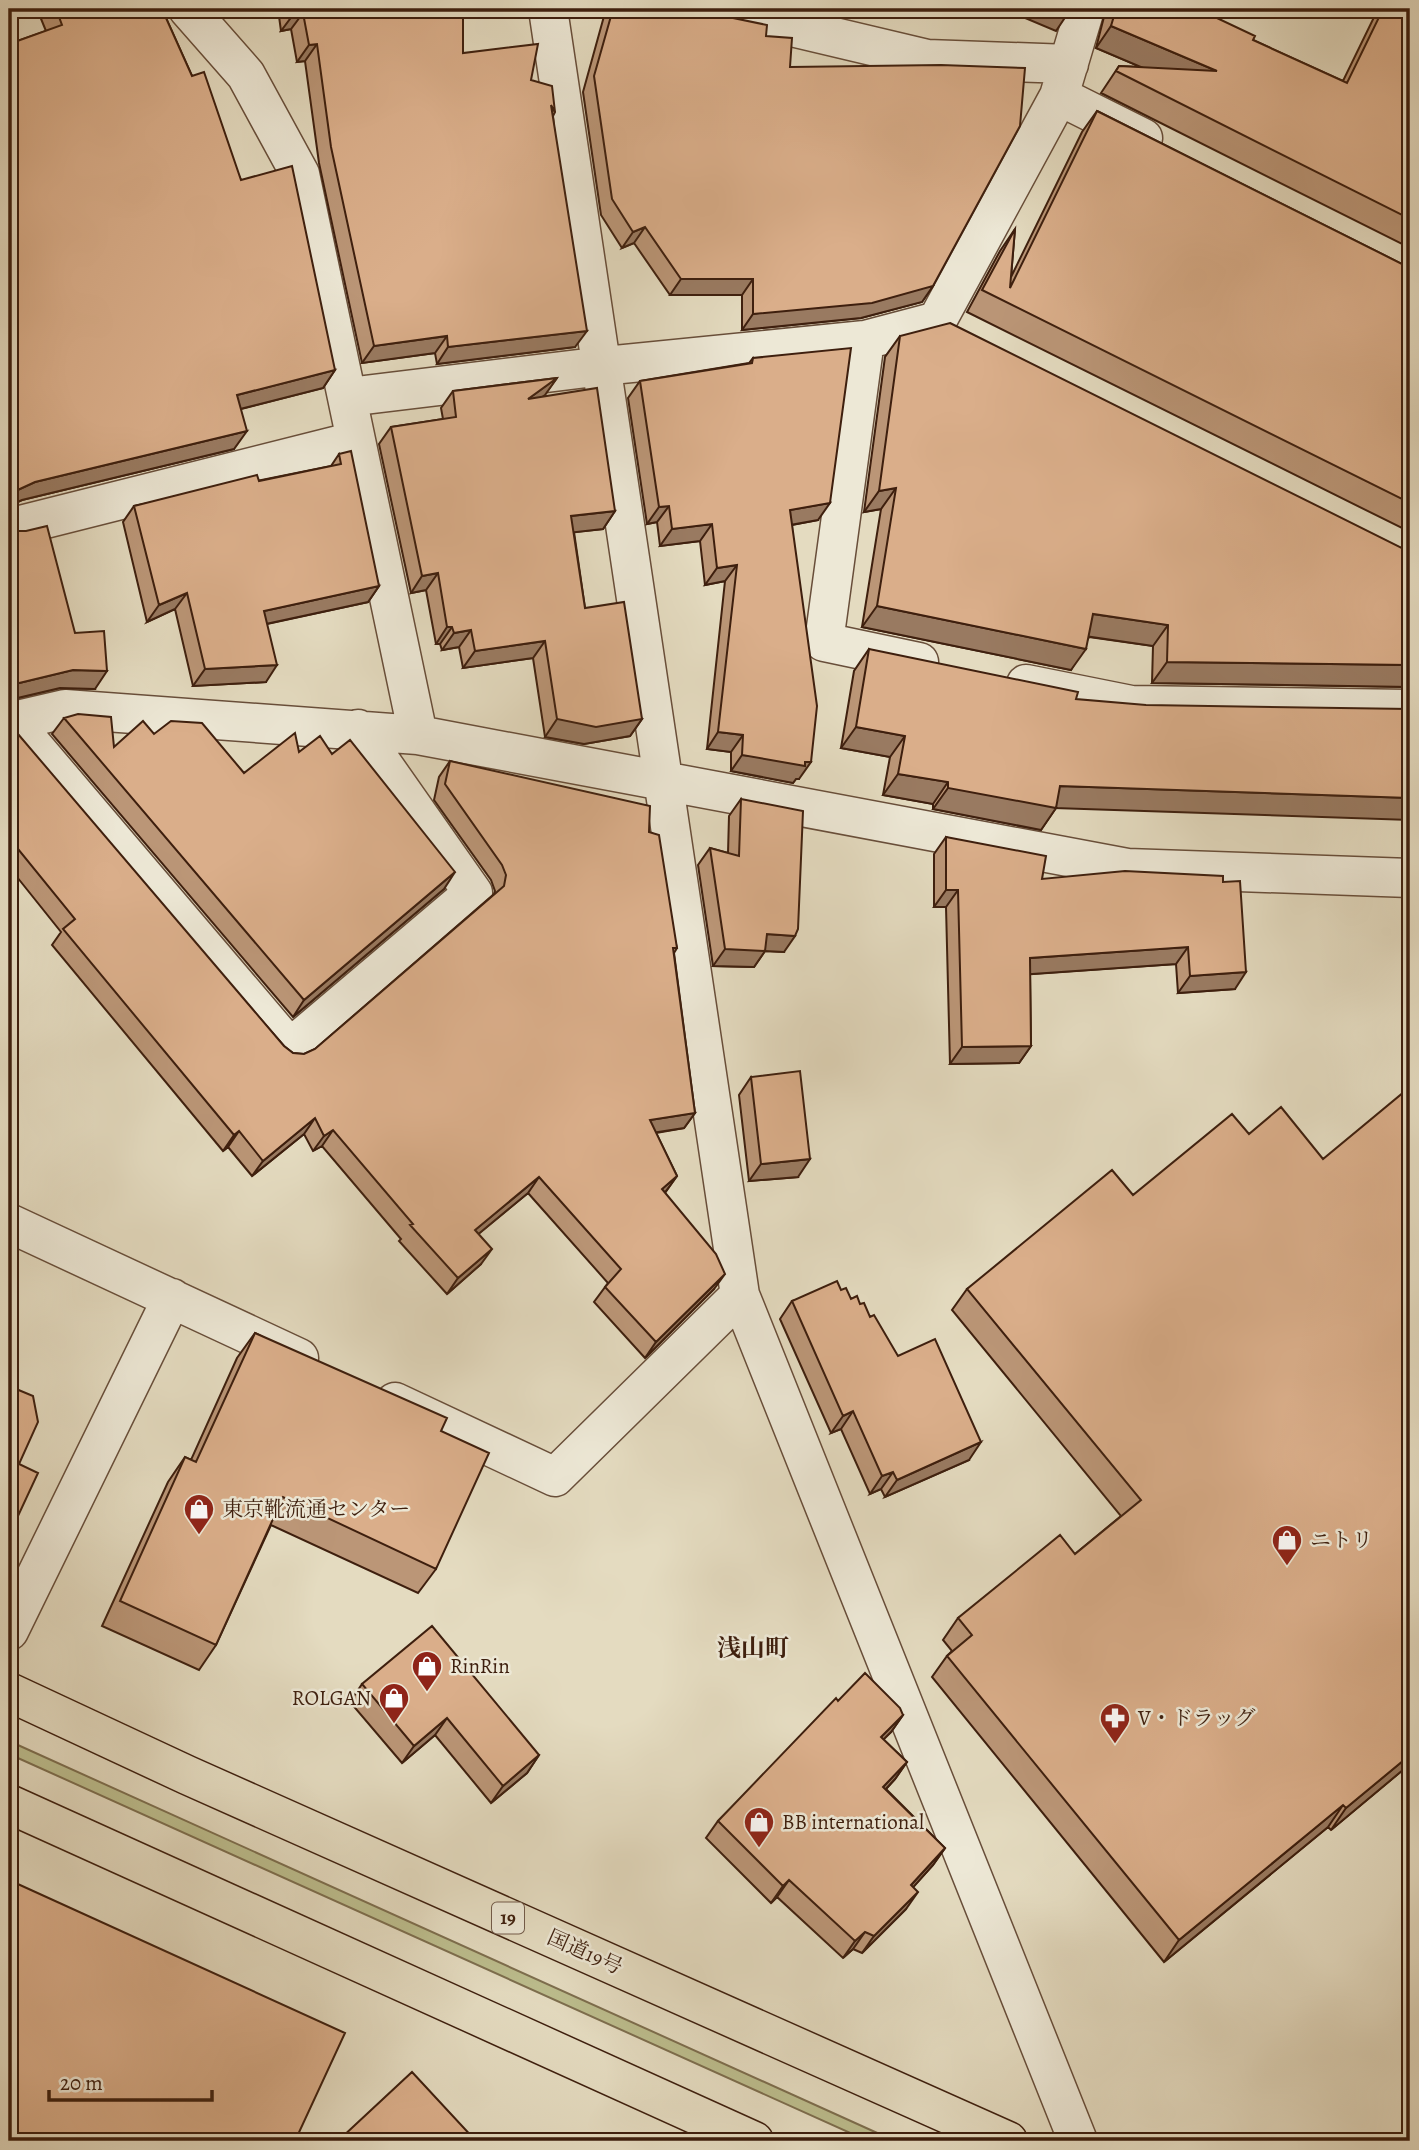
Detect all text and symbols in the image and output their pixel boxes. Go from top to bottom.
shop icon: 東京靴流通センター [182,1492,216,1536]
place label: 東京靴流通センター [222,1495,410,1523]
shop icon: ニトリ [1270,1523,1304,1567]
place label: ニトリ [1310,1526,1373,1554]
district label: 浅山町 [717,1632,789,1664]
shop icon: RinRin [410,1649,444,1693]
place label: RinRin [450,1652,510,1680]
shop icon: ROLGAN [377,1681,411,1725]
place label: ROLGAN [292,1684,371,1712]
pharmacy icon: V・ドラッグ [1098,1701,1132,1745]
place label: V・ドラッグ [1137,1704,1255,1732]
shop icon: BB international [742,1805,776,1849]
place label: BB international [782,1808,924,1836]
road number: 19 [492,1902,524,1934]
street label: 国道19号 [543,1923,627,1981]
scale bar [49,2059,212,2103]
text: 20 m [60,2069,103,2097]

